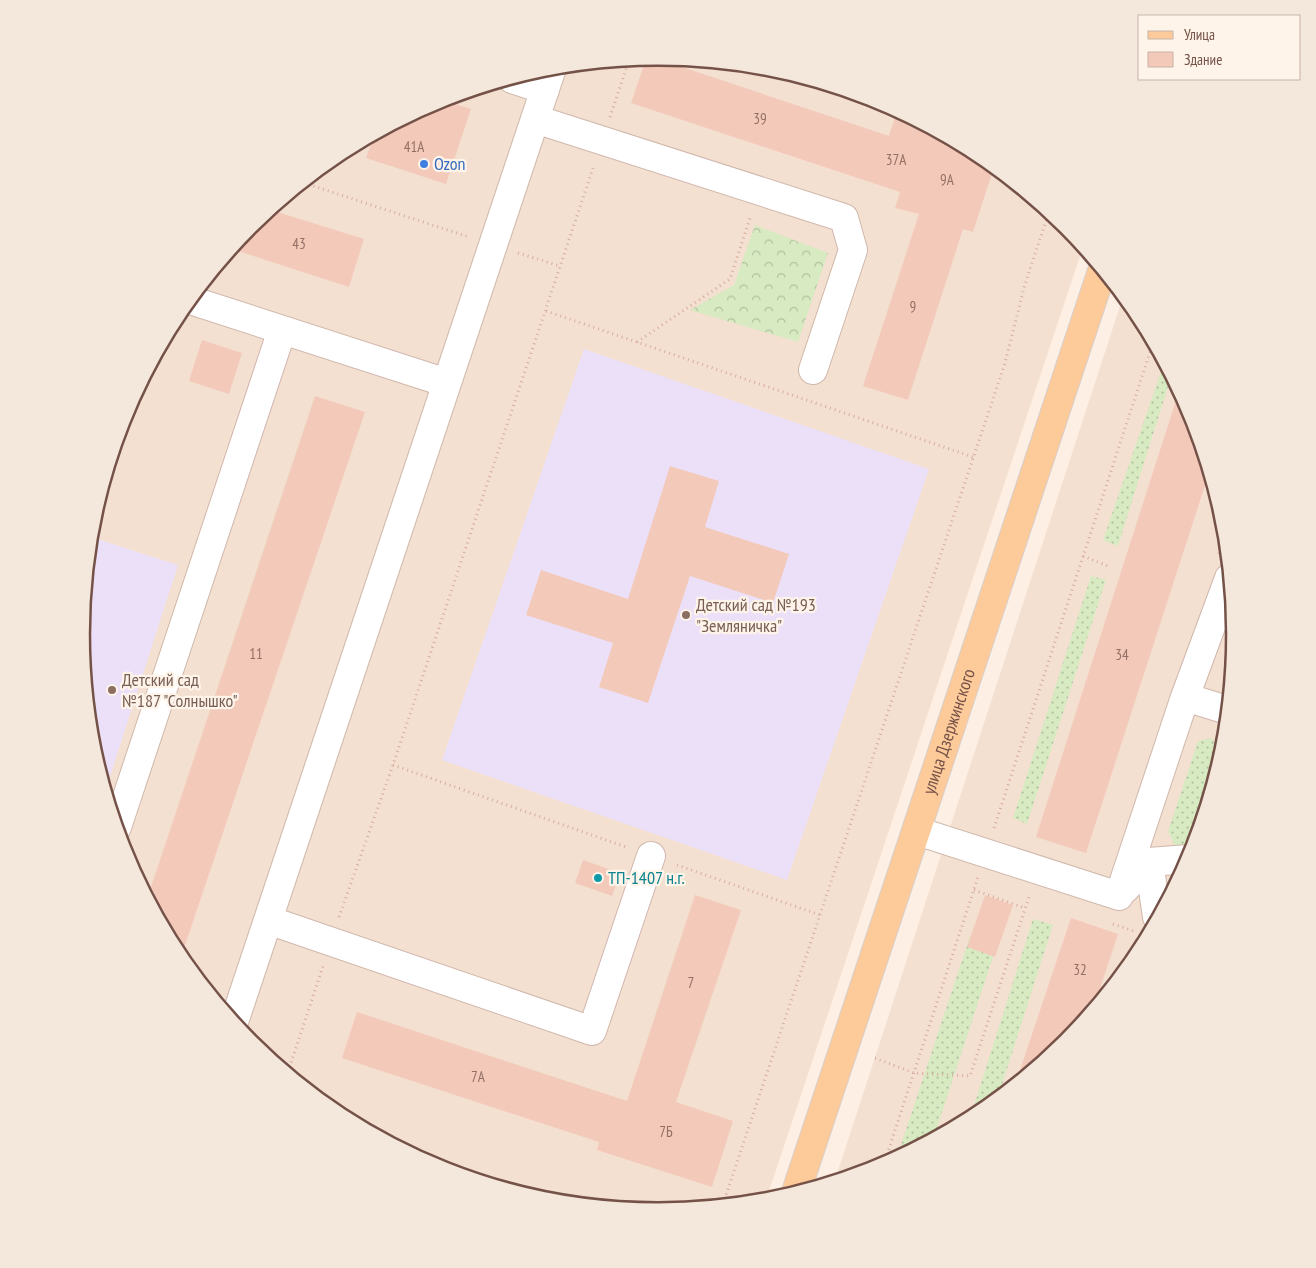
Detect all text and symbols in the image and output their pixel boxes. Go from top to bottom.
legend [1138,15,1301,80]
text: Улица [1184,25,1215,44]
text: Здание [1184,50,1222,69]
house number: 39 [753,109,767,128]
house number: 41А [404,137,425,156]
house number: 37А [886,150,907,169]
place label: Ozon [434,152,466,175]
marker: Ozon [418,158,430,170]
house number: 9А [940,170,955,189]
house number: 43 [292,234,306,253]
house number: 9 [910,297,916,316]
place label: Детский сад №193 "Земляничка" [696,593,816,637]
marker: Детский сад №193 "Земляничка" [680,609,692,621]
house number: 11 [249,644,263,663]
house number: 34 [1115,645,1129,664]
street label: улица Дзержинского [917,666,980,797]
place label: Детский сад №187 "Солнышко" [122,668,238,712]
marker: Детский сад №187 "Солнышко" [106,684,118,696]
place label: ТП-1407 н.г. [608,866,685,889]
marker: ТП-1407 н.г. [592,872,604,884]
house number: 32 [1073,960,1087,979]
house number: 7 [688,973,694,992]
house number: 7А [471,1067,486,1086]
house number: 7Б [659,1122,673,1141]

